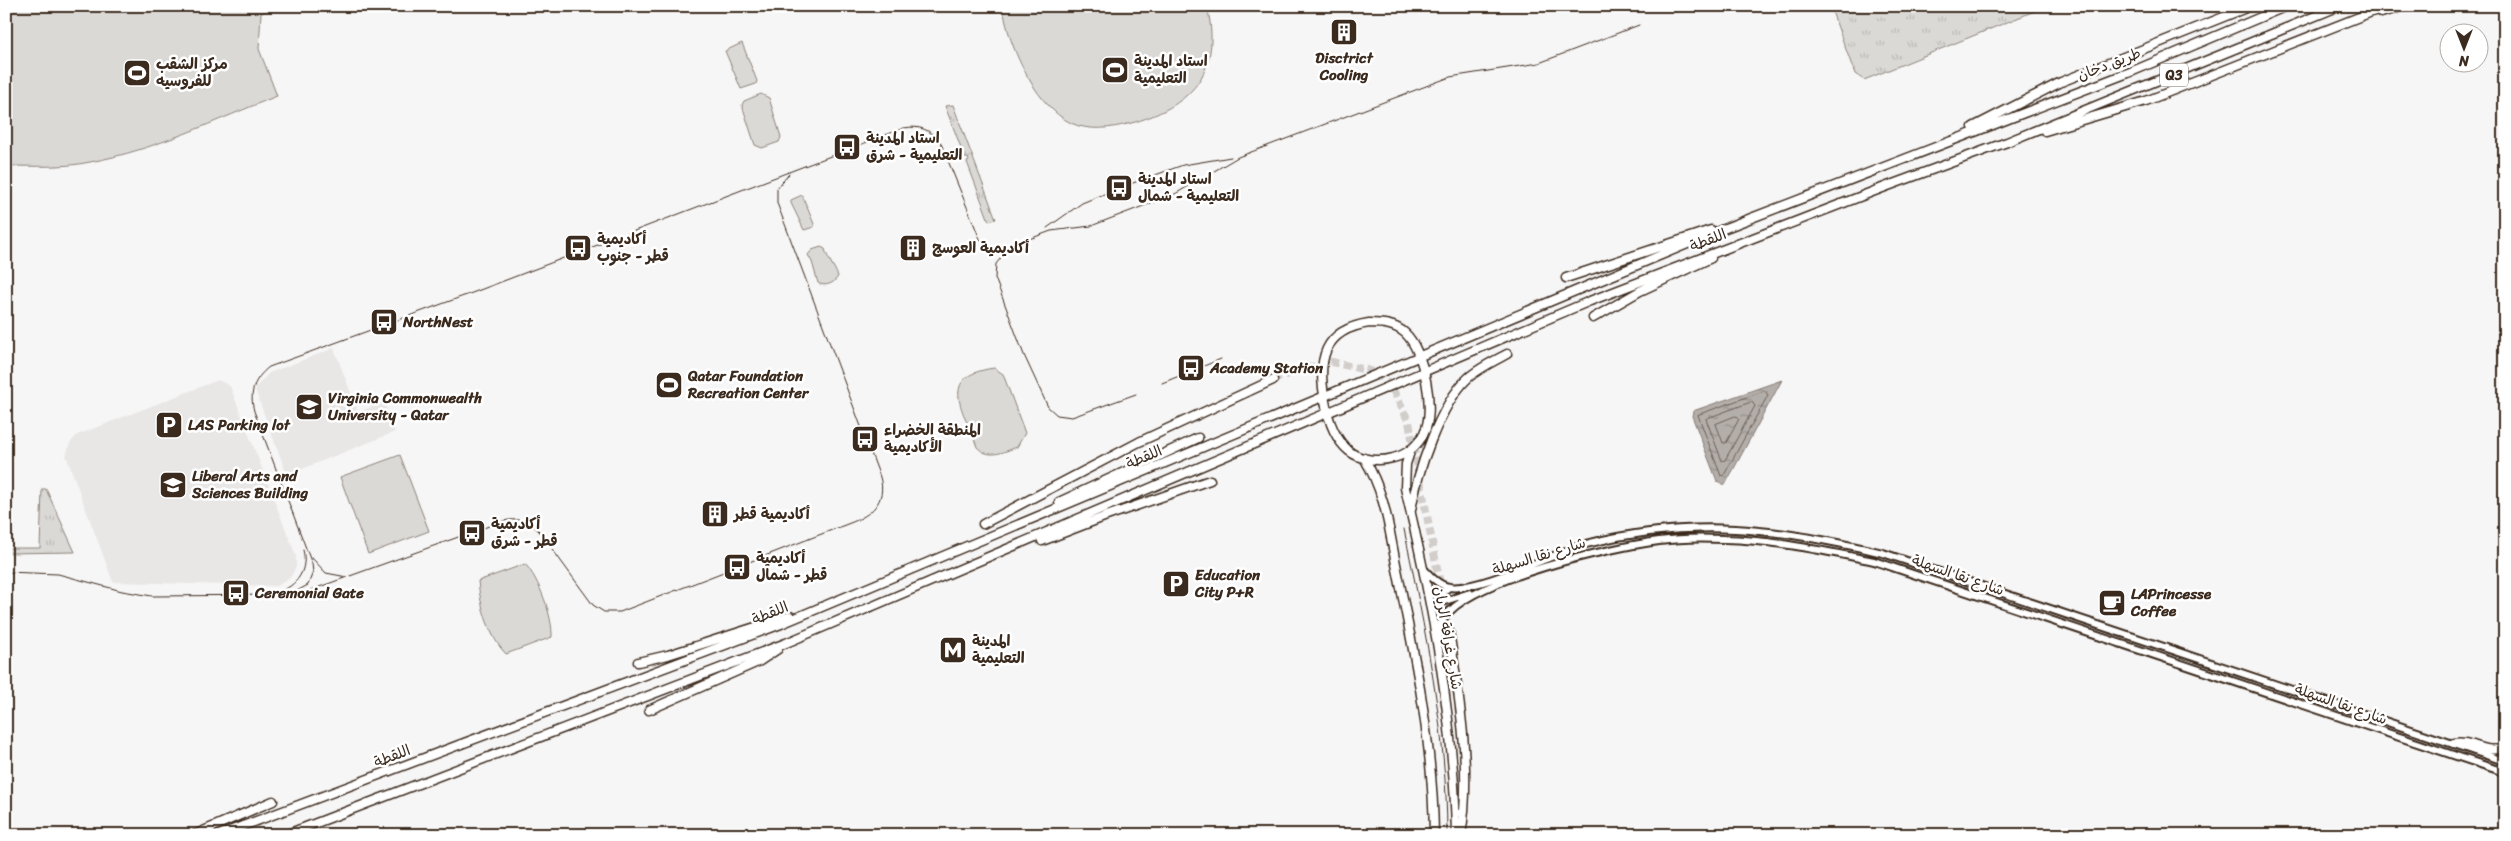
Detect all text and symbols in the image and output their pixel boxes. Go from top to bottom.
building icon: Disctrict Cooling [1329,17,1359,47]
north arrow [2438,22,2488,72]
street label: طريق دخان [2073,40,2145,88]
place label: Disctrict Cooling [1315,45,1374,88]
place label: استاد المدينة التعليمية [1134,48,1208,91]
text: N [2459,48,2470,73]
place label: مركز الشقب للفروسيه [156,51,228,94]
sports icon: استاد المدينة التعليمية [1100,55,1130,85]
sports icon: مركز الشقب للفروسيه [122,58,152,88]
road number: Q3 [2160,64,2188,86]
place label: استاد المدينة التعليمية - شرق [866,125,963,168]
bus stop icon: استاد المدينة التعليمية - شرق [832,132,862,162]
place label: استاد المدينة التعليمية - شمال [1138,166,1239,209]
bus stop icon: استاد المدينة التعليمية - شمال [1104,173,1134,203]
street label: اللقطة [1686,221,1730,259]
place label: أكاديمية قطر - جنوب [597,226,669,269]
bus stop icon: أكاديمية قطر - جنوب [563,233,593,263]
building icon: أكاديمية العوسج [898,233,928,263]
place label: أكاديمية العوسج [932,235,1030,261]
bus stop icon: NorthNest [369,307,399,337]
place label: NorthNest [402,309,474,335]
bus stop icon: Academy Station [1176,353,1206,383]
place label: Academy Station [1209,355,1324,381]
place label: Qatar Foundation Recreation Center [687,363,810,406]
sports icon: Qatar Foundation Recreation Center [654,370,684,400]
place label: Virginia Commonwealth University - Qatar [328,385,482,428]
school or university icon: Virginia Commonwealth University - Qatar [294,392,324,422]
parking icon: LAS Parking lot [154,410,184,440]
place label: LAS Parking lot [188,412,291,438]
place label: المنطقة الخضراء الأكاديمية [884,417,981,460]
bus stop icon: المنطقة الخضراء الأكاديمية [850,424,880,454]
street label: اللقطة [1122,438,1166,476]
place label: Liberal Arts and Sciences Building [191,463,308,506]
school or university icon: Liberal Arts and Sciences Building [158,470,188,500]
building icon: أكاديمية قطر [700,499,730,529]
place label: أكاديمية قطر [732,501,811,527]
place label: أكاديمية قطر - شرق [491,511,558,554]
bus stop icon: أكاديمية قطر - شرق [457,518,487,548]
street label: شارع نقا السهلة [1489,529,1589,583]
place label: أكاديمية قطر - شمال [756,545,828,588]
street label: شارع نقا السهلة [1908,547,2008,603]
bus stop icon: أكاديمية قطر - شمال [722,552,752,582]
place label: Education City P+R [1194,562,1261,605]
parking icon: Education City P+R [1161,569,1191,599]
bus stop icon: Ceremonial Gate [221,578,251,608]
place label: Ceremonial Gate [254,580,364,606]
place label: LAPrincesse Coffee [2130,581,2212,624]
street label: شارع غرافة الريان [1426,584,1470,692]
cafe icon: LAPrincesse Coffee [2097,588,2127,618]
street label: اللقطة [748,594,792,632]
place label: المدينة التعليمية [972,628,1025,671]
metro station icon: المدينة التعليمية [938,635,968,665]
street label: شارع نقا السهلة [2291,676,2391,732]
street label: اللقطة [370,737,414,775]

